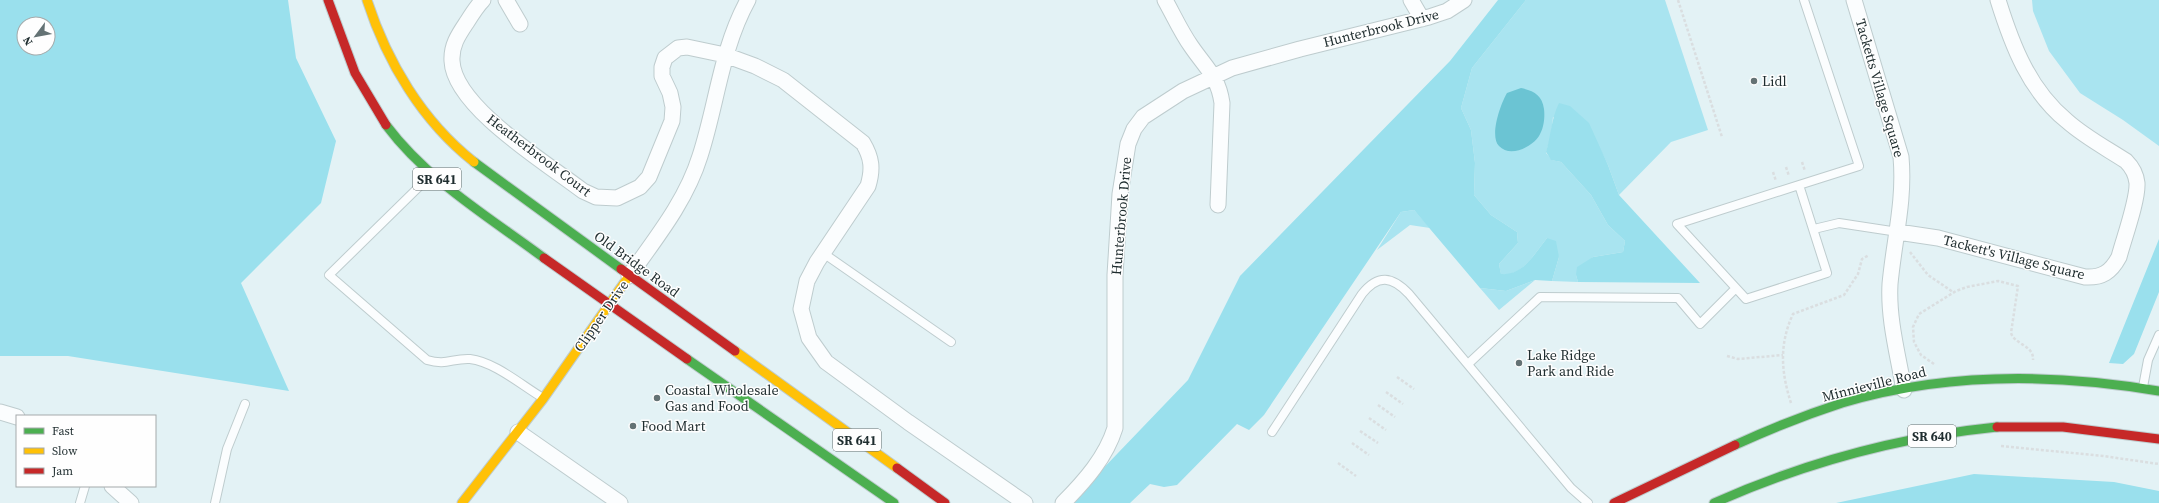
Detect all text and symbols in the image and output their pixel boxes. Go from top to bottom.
street label: Hunterbrook Drive [1321,4,1441,52]
north arrow [16,16,56,56]
street label: Tacketts Village Square [1851,16,1909,160]
text: N [19,34,36,48]
place label: Lidl [1762,71,1787,91]
marker: Lidl [1749,76,1759,86]
street label: Heatherbrook Court [483,109,596,201]
street label: Hunterbrook Drive [1106,156,1136,276]
road number: SR 641 [413,168,461,190]
street label: Old Bridge Road [590,226,684,302]
street label: Tackett's Village Square [1941,230,2087,284]
street label: Clipper Drive [569,276,633,356]
place label: Lake Ridge Park and Ride [1527,345,1614,381]
marker: Lake Ridge Park and Ride [1514,358,1524,368]
street label: Minnieville Road [1820,361,1928,407]
place label: Coastal Wholesale Gas and Food [665,380,779,416]
marker: Coastal Wholesale Gas and Food [652,393,662,403]
legend [16,415,156,487]
place label: Food Mart [641,416,706,436]
marker: Food Mart [628,421,638,431]
text: Fast [52,423,74,439]
road number: SR 640 [1908,425,1956,447]
road number: SR 641 [833,429,881,451]
text: Slow [52,443,78,459]
text: Jam [51,463,73,479]

